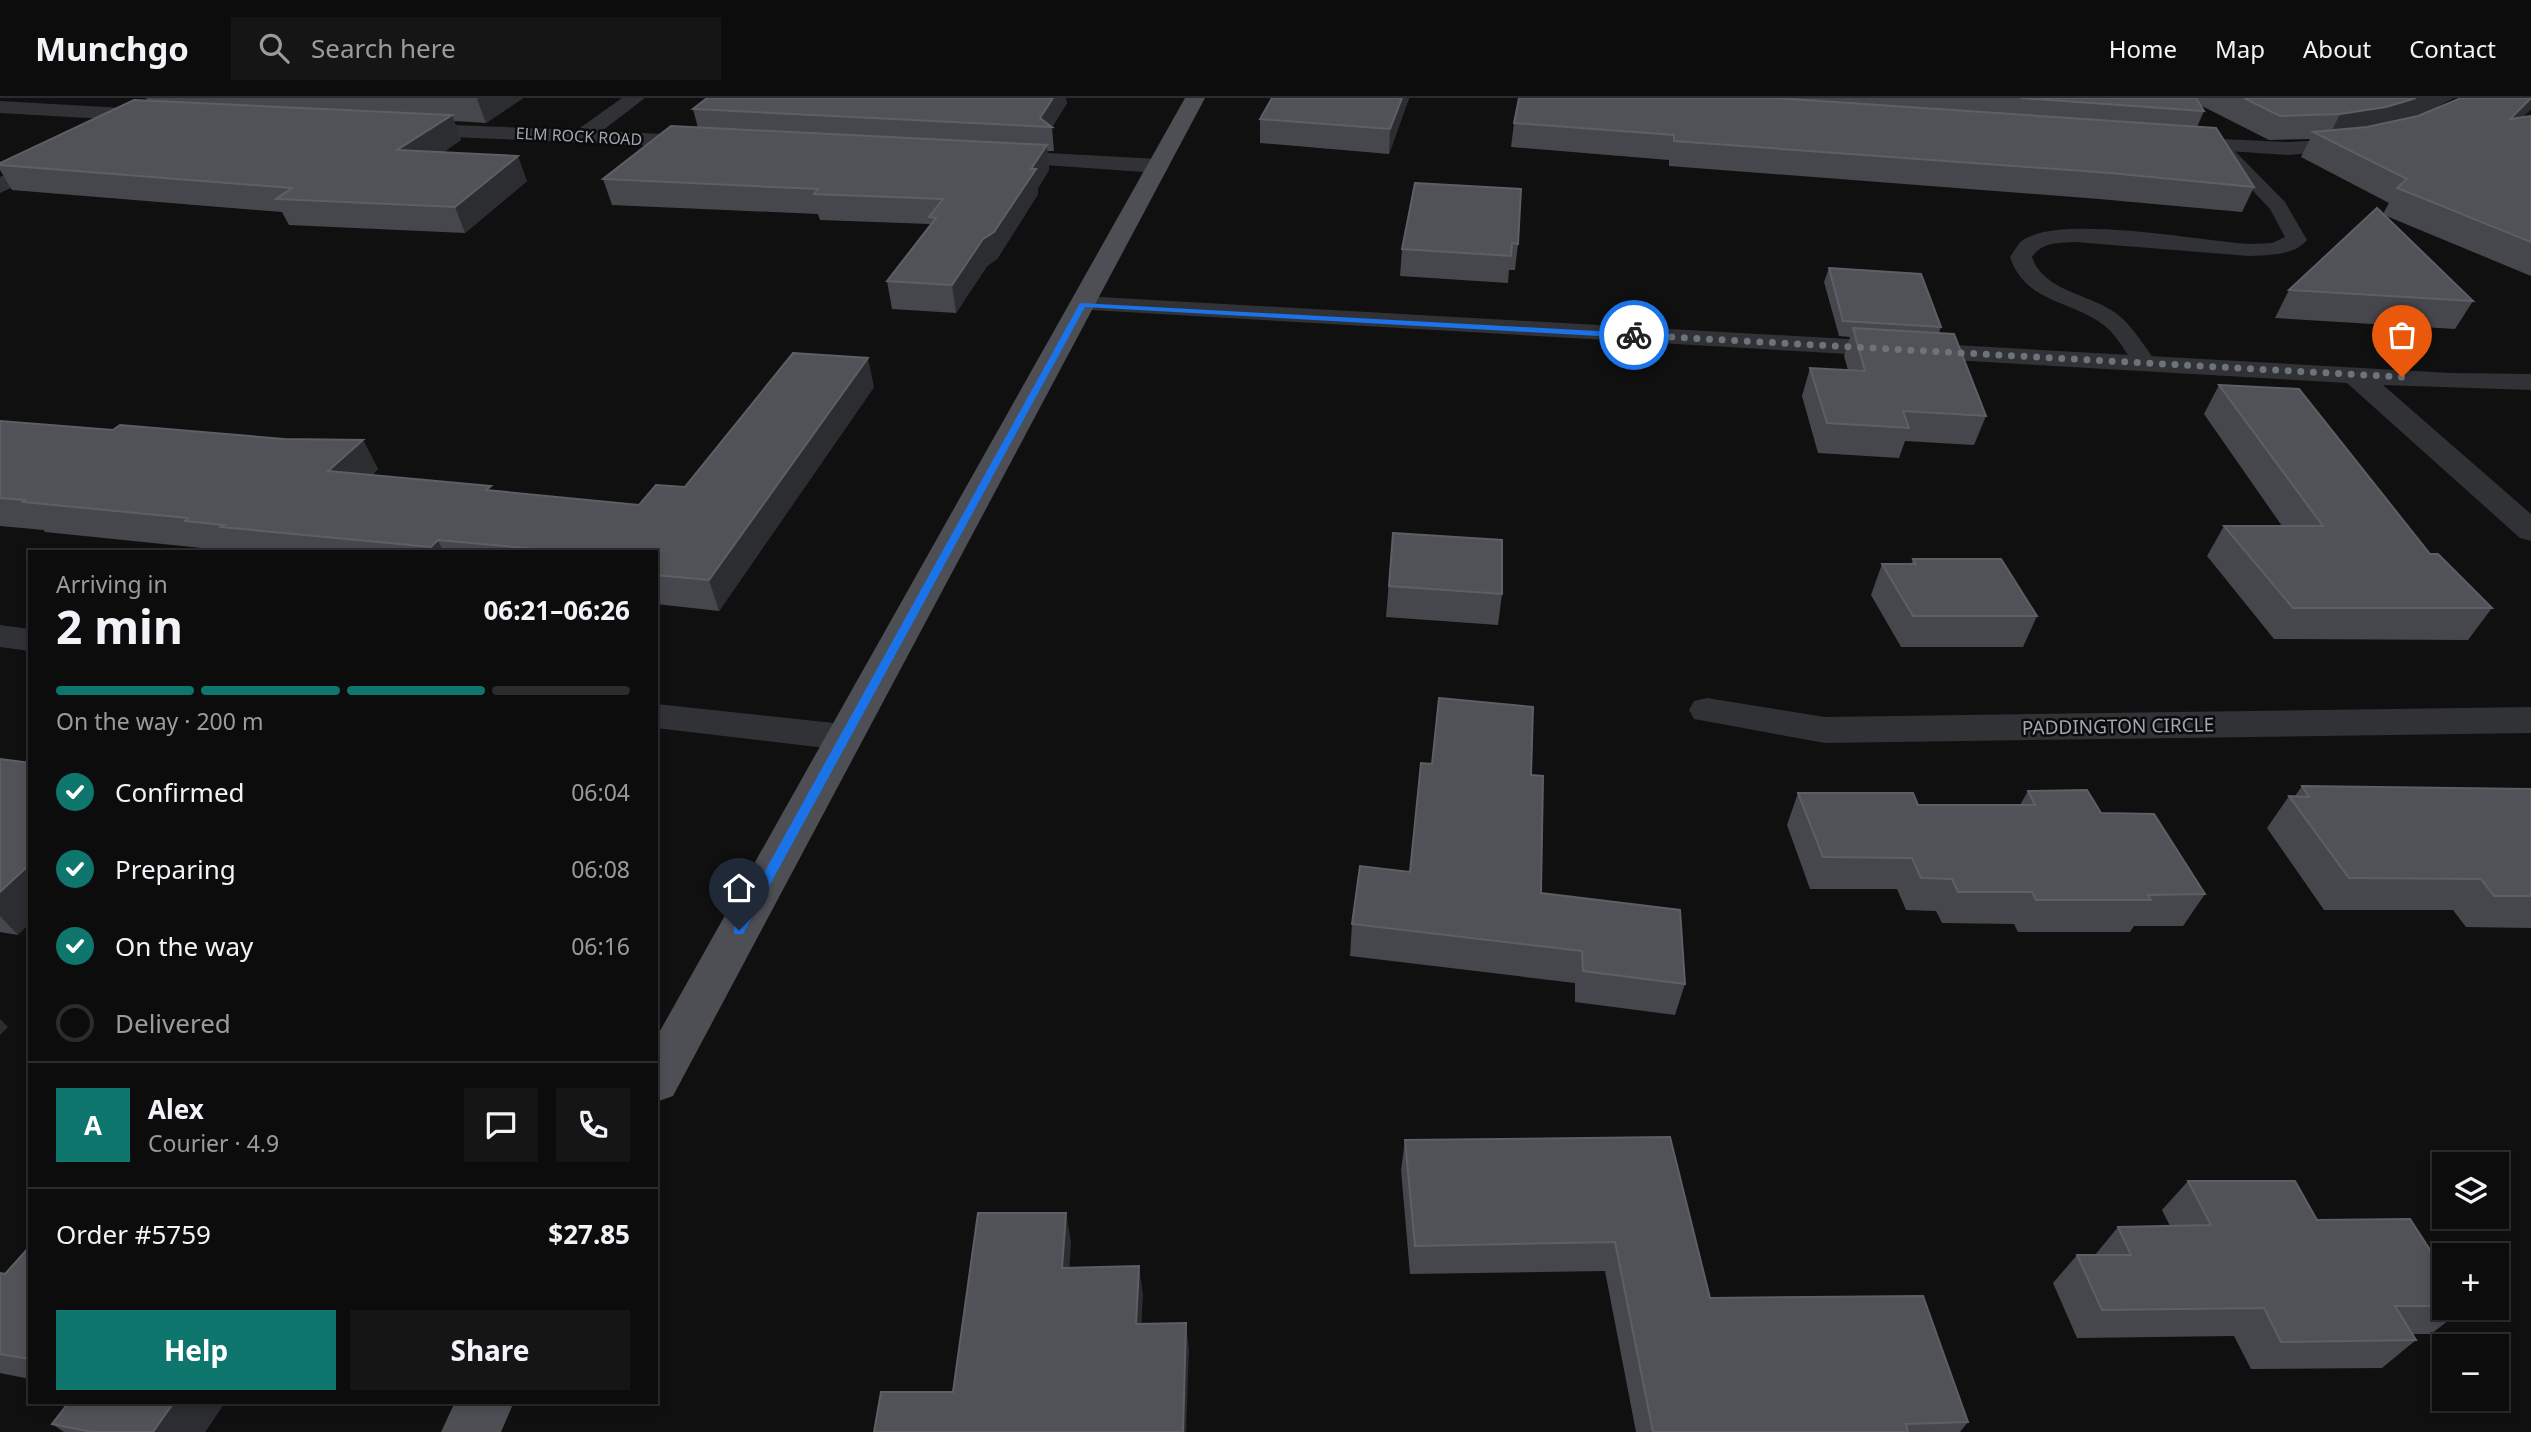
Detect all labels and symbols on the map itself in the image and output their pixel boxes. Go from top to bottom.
street label: ELM ROCK ROAD [515,122,643,150]
courier [1599,300,1669,370]
pin [2372,305,2432,377]
street label: PADDINGTON CIRCLE [2022,711,2214,741]
pin [709,858,769,930]

